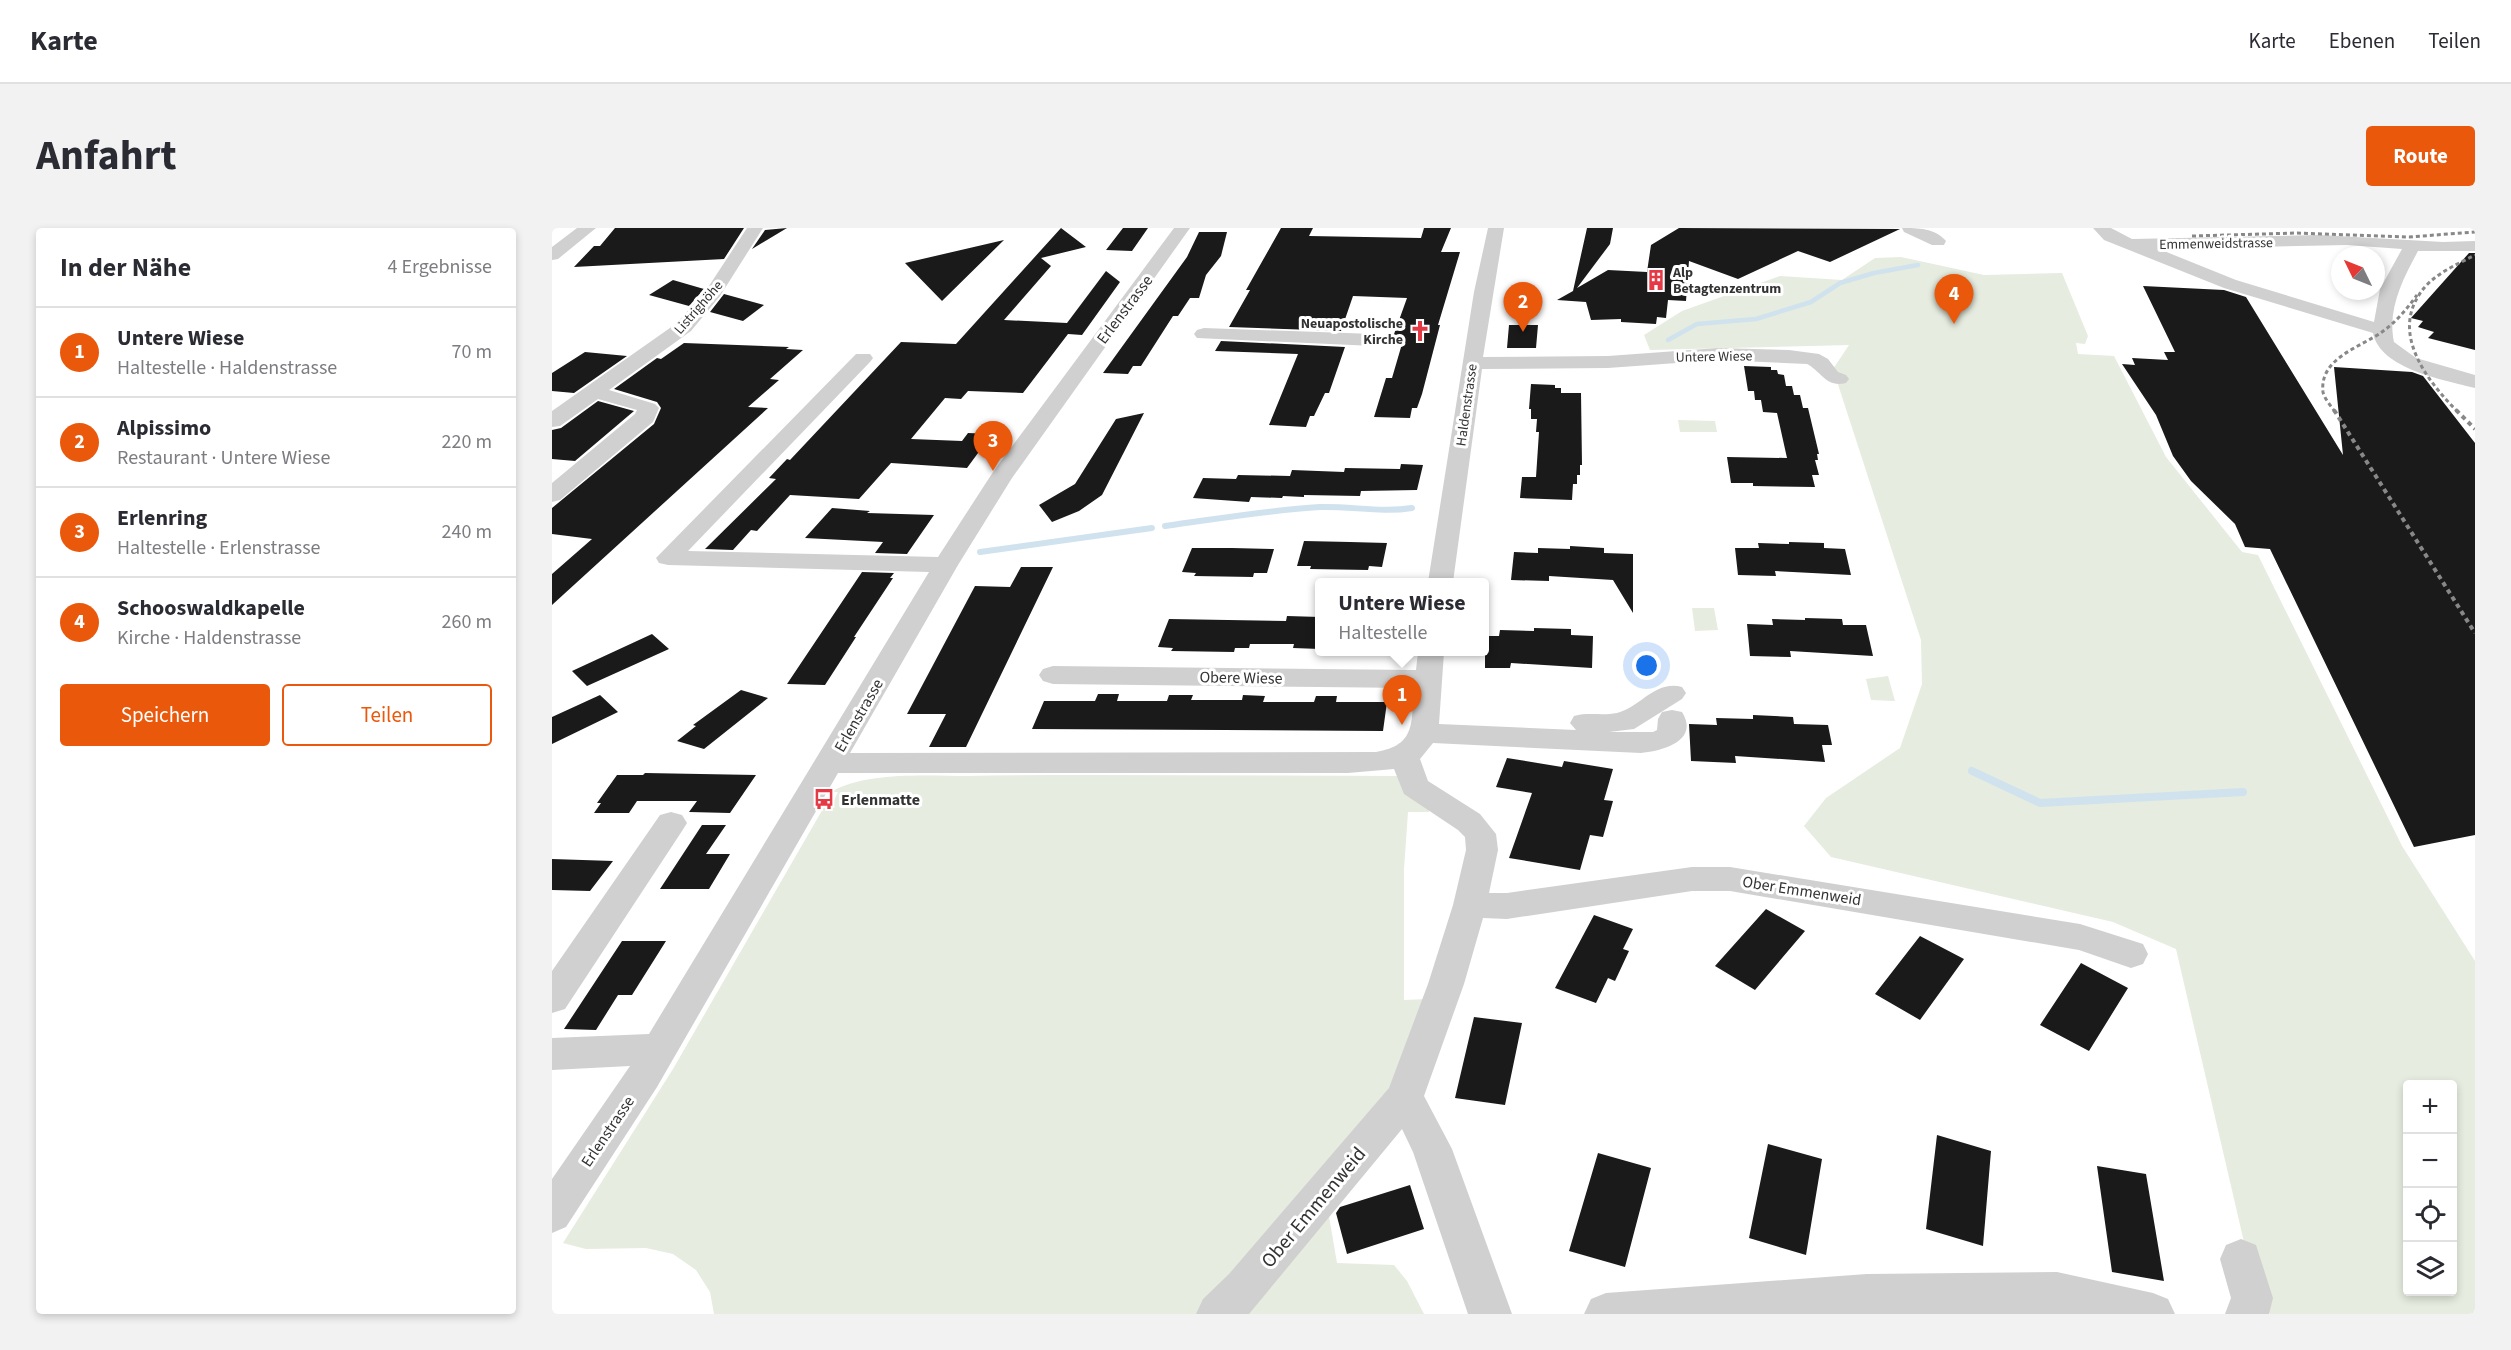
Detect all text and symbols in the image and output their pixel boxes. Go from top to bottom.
text: Karte [30,21,98,61]
text: Karte [2249,26,2296,56]
text: Ebenen [2329,26,2395,56]
text: Teilen [2428,26,2481,56]
text: Anfahrt [36,126,177,186]
button: Route [2366,126,2475,186]
street label: Emmenweidstrasse [2159,233,2273,255]
north arrow [2331,246,2385,300]
text: In der Nähe [60,249,191,286]
text: 4 Ergebnisse [387,253,492,281]
place label: Alp Betagtenzentrum [1672,263,1781,299]
building icon: Alp Betagtenzentrum [1644,268,1668,292]
street label: Erlenstrasse [1092,271,1158,349]
pin: 4 [1934,274,1974,324]
street label: Listrighöhe [670,276,728,339]
pin: 2 [1504,282,1542,332]
place label: Neuapostolische Kirche [1301,314,1403,350]
church icon: Neuapostolische Kirche [1408,319,1432,343]
text: Untere Wiese [117,322,244,354]
text: 1 [74,338,85,366]
text: 70 m [452,338,492,366]
street label: Untere Wiese [1675,346,1753,368]
text: Haltestelle · Haldenstrasse [117,354,337,382]
street label: Haldenstrasse [1451,363,1483,447]
text: Alpissimo [117,412,211,444]
pin: 3 [974,422,1012,471]
text: 2 [74,428,85,456]
text: 220 m [442,428,492,456]
text: Restaurant · Untere Wiese [117,444,330,472]
text: Erlenring [117,502,207,534]
text: 3 [74,518,85,546]
text: 240 m [442,518,492,546]
text: Haltestelle · Erlenstrasse [117,534,321,562]
popup [1315,578,1489,656]
text: Untere Wiese [1338,587,1466,619]
text: Schooswaldkapelle [117,592,305,624]
text: 4 [74,608,85,636]
text: 260 m [442,608,492,636]
text: Haltestelle [1338,619,1427,647]
text: Kirche · Haldenstrasse [117,624,301,652]
your location [1632,651,1661,680]
street label: Obere Wiese [1199,666,1283,690]
street label: Erlenstrasse [829,675,889,756]
pin: 1 [1382,676,1422,725]
button: Speichern [60,684,270,746]
button: Teilen [282,684,492,746]
bus stop icon: Erlenmatte [812,787,836,811]
place label: Erlenmatte [841,789,920,811]
street label: Ober Emmenweid [1741,871,1863,911]
map controls [2403,1080,2457,1296]
button: + [2403,1080,2457,1134]
street label: Erlenstrasse [576,1092,640,1171]
button: − [2403,1134,2457,1188]
street label: Ober Emmenweid [1255,1141,1373,1274]
button: locate [2403,1188,2457,1242]
button: layers [2403,1242,2457,1296]

